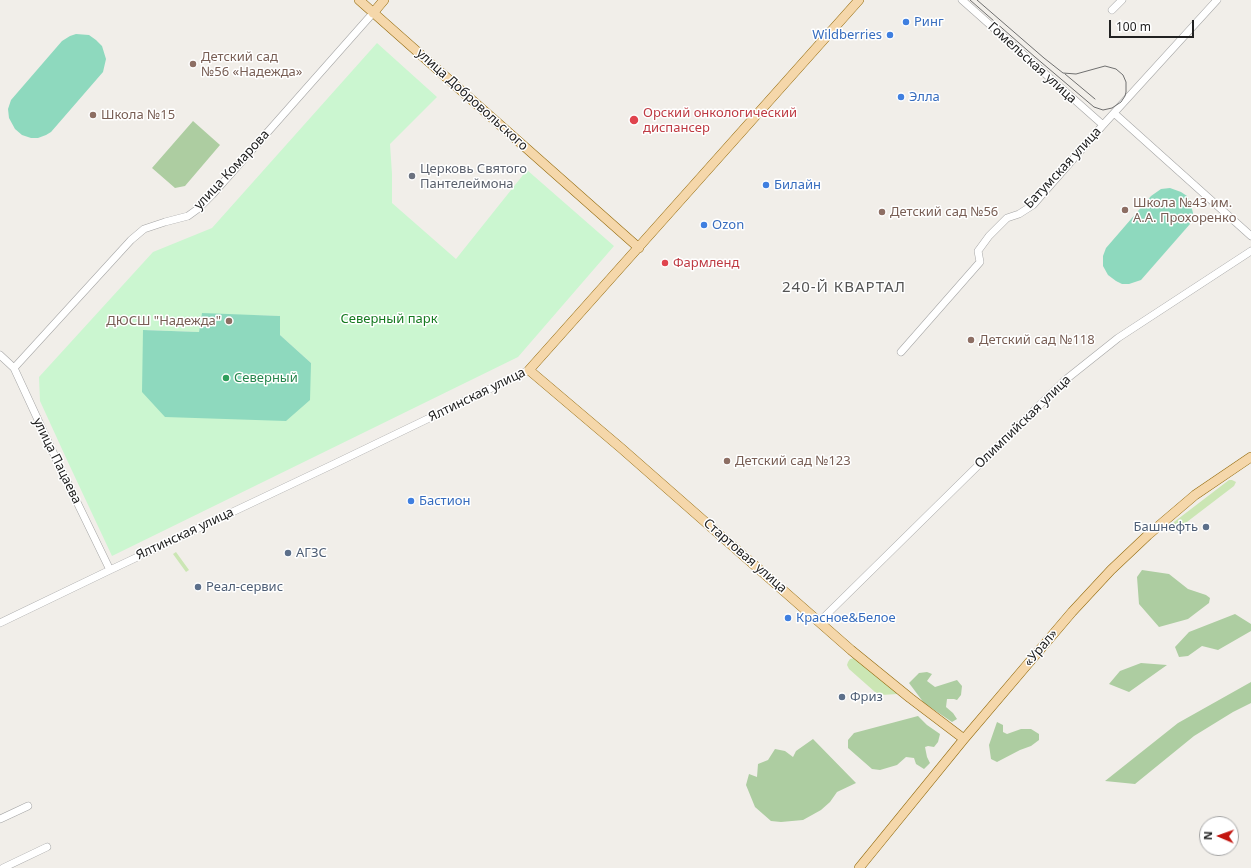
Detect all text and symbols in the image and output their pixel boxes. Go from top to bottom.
scale bar [1111,12,1196,38]
place label: Ринг [914,14,944,30]
marker: Ринг [901,17,911,27]
text: 100 m [1116,18,1151,35]
street label: Гомельская улица [985,19,1079,107]
place label: Wildberries [812,27,882,43]
marker: Wildberries [885,30,895,40]
street label: улица Добровольского [413,46,531,154]
place label: Детский сад №56 «Надежда» [201,49,302,80]
marker: Детский сад №56 «Надежда» [188,59,198,69]
place label: Элла [909,89,940,105]
marker: Элла [896,92,906,102]
place label: Орский онкологический диспансер [643,105,797,136]
place label: Школа №15 [101,107,175,123]
marker: Школа №15 [88,110,98,120]
marker: Орский онкологический диспансер [628,114,640,126]
street label: Батумская улица [1021,124,1105,212]
street label: улица Комарова [191,127,273,213]
place label: Церковь Святого Пантелеймона [420,161,527,192]
marker: Церковь Святого Пантелеймона [407,171,417,181]
place label: Билайн [774,177,821,193]
marker: Билайн [761,180,771,190]
place label: Школа №43 им. А.А. Прохоренко [1133,195,1236,226]
place label: Детский сад №56 [890,204,998,220]
marker: Школа №43 им. А.А. Прохоренко [1120,205,1130,215]
marker: Детский сад №56 [877,207,887,217]
place label: Ozon [712,217,744,233]
marker: Ozon [699,220,709,230]
place label: Фармленд [673,255,739,271]
marker: Фармленд [660,258,670,268]
district label: 240-Й КВАРТАЛ [782,279,906,297]
park label: Северный парк [340,311,438,327]
place label: ДЮСШ "Надежда" [106,313,221,329]
marker: ДЮСШ "Надежда" [224,316,234,326]
place label: Детский сад №118 [979,332,1095,348]
marker: Детский сад №118 [966,335,976,345]
street label: Ялтинская улица [426,365,528,425]
place label: Северный [234,370,298,386]
street label: Олимпийская улица [972,372,1074,472]
marker: Северный [221,373,231,383]
street label: улица Пацаева [29,415,85,507]
place label: Детский сад №123 [735,453,851,469]
marker: Детский сад №123 [722,456,732,466]
place label: Бастион [419,493,470,509]
marker: Бастион [406,496,416,506]
street label: Ялтинская улица [134,505,236,563]
street label: Стартовая улица [700,516,790,596]
place label: Башнефть [1133,519,1198,535]
marker: Башнефть [1201,522,1211,532]
place label: АГЗС [296,545,327,561]
marker: АГЗС [283,548,293,558]
place label: Реал-сервис [206,579,283,595]
marker: Реал-сервис [193,582,203,592]
place label: Красное&Белое [796,610,896,626]
marker: Красное&Белое [783,613,793,623]
street label: «Урал» [1021,626,1061,670]
place label: Фриз [850,689,883,705]
marker: Фриз [837,692,847,702]
north arrow [1199,816,1239,856]
text: N [1200,831,1215,840]

